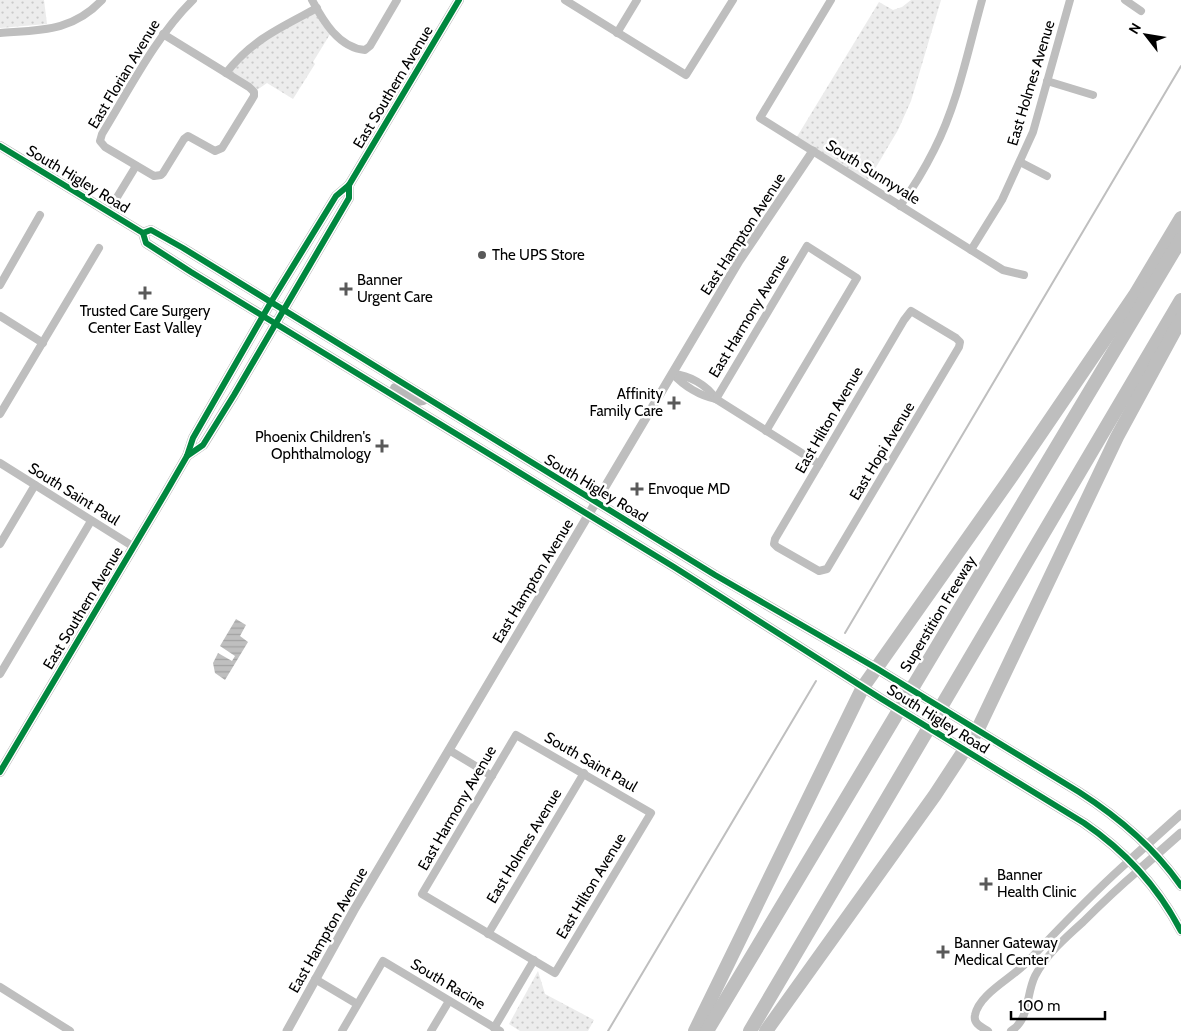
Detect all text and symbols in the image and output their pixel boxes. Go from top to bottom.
north arrow [1121,10,1171,60]
street label: East Florian Avenue [84,16,164,132]
street label: East Holmes Avenue [1003,18,1059,148]
text: N [1125,19,1145,37]
street label: East Southern Avenue [349,22,437,152]
street label: South Sunnyvale [823,136,924,208]
street label: South Higley Road [23,141,133,217]
street label: East Hampton Avenue [697,169,789,298]
place label: The UPS Store [492,246,585,264]
marker: The UPS Store [476,249,488,261]
street label: East Harmony Avenue [705,251,793,381]
place label: Banner Urgent Care [357,271,433,306]
marker: Banner Urgent Care [339,282,353,296]
marker: Trusted Care Surgery Center East Valley [138,286,152,300]
place label: Trusted Care Surgery Center East Valley [80,302,211,337]
street label: East Hilton Avenue [791,363,867,476]
place label: Affinity Family Care [589,385,663,420]
marker: Affinity Family Care [667,396,681,410]
street label: East Hopi Avenue [846,398,919,503]
place label: Phoenix Children's Ophthalmology [255,428,371,463]
marker: Phoenix Children's Ophthalmology [375,439,389,453]
street label: South Higley Road [541,450,651,526]
street label: South Saint Paul [25,459,123,529]
place label: Envoque MD [648,480,730,498]
marker: Envoque MD [630,482,644,496]
street label: East Hampton Avenue [489,515,577,646]
street label: East Southern Avenue [39,543,127,673]
street label: Superstition Freeway [896,552,980,675]
street label: South Higley Road [884,680,992,758]
street label: South Saint Paul [541,728,641,796]
street label: East Harmony Avenue [414,742,500,873]
street label: East Holmes Avenue [483,785,565,906]
street label: East Hilton Avenue [552,830,630,942]
street label: East Hampton Avenue [285,864,371,996]
place label: Banner Health Clinic [997,866,1077,901]
marker: Banner Health Clinic [979,877,993,891]
place label: Banner Gateway Medical Center [954,934,1058,969]
marker: Banner Gateway Medical Center [936,945,950,959]
street label: South Racine [408,955,489,1013]
scale bar [1011,988,1105,1020]
text: 100 m [1018,997,1060,1015]

